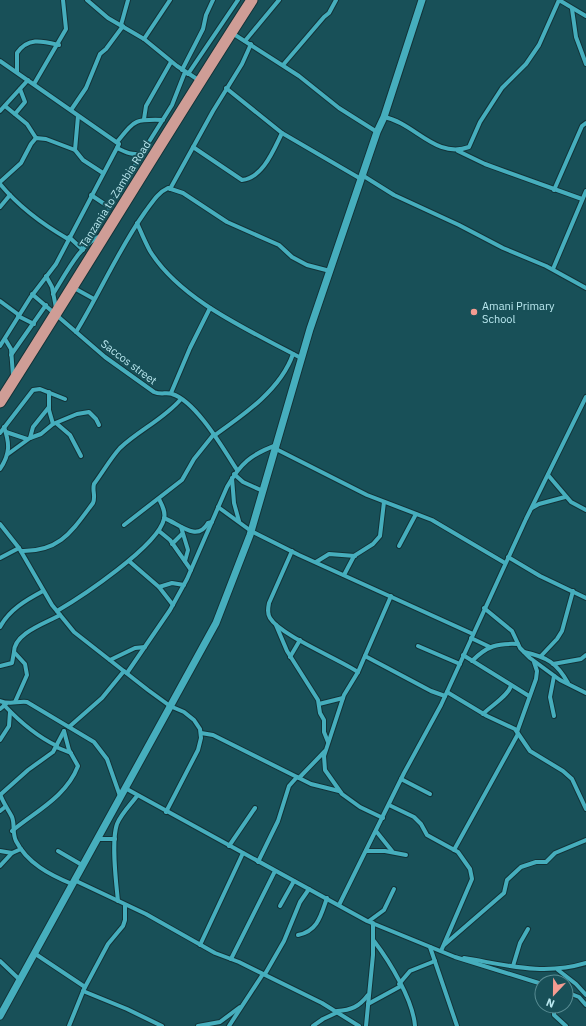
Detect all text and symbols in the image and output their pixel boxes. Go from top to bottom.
street label: Tanzania to Zambia Road [76,138,154,250]
place label: Amani Primary School [482,299,555,326]
marker: Amani Primary School [469,307,479,317]
street label: Saccos street [98,336,160,388]
north arrow [534,974,574,1014]
text: N [544,995,557,1011]

